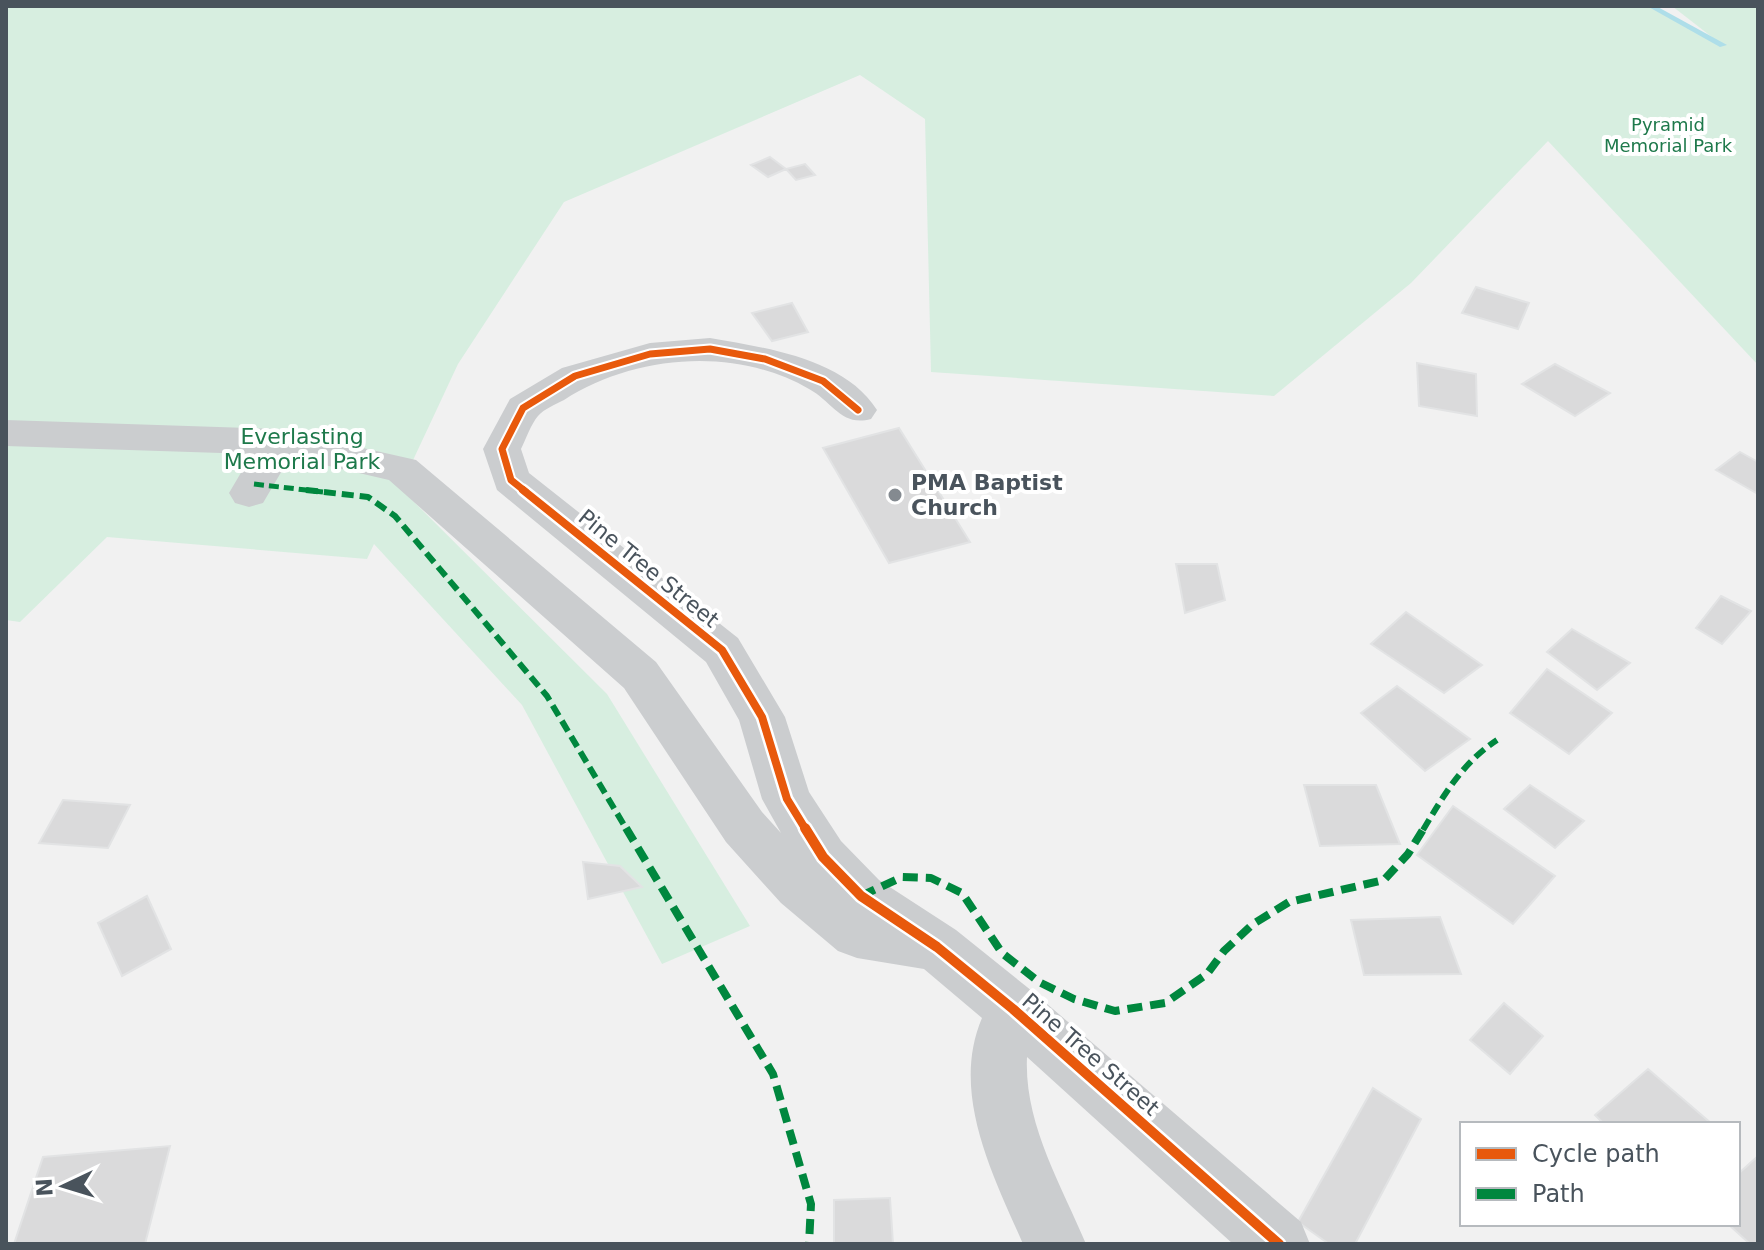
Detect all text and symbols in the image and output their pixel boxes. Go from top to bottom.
park label: Pyramid Memorial Park [1604,114,1733,156]
park label: Everlasting Memorial Park [224,424,381,474]
place label: PMA Baptist Church [911,470,1063,520]
marker: PMA Baptist Church [886,486,904,504]
street label: Pine Tree Street [574,504,724,633]
street label: Pine Tree Street [1017,988,1164,1121]
legend [1460,1122,1740,1226]
text: Cycle path [1532,1140,1660,1168]
north arrow [24,1146,104,1226]
text: N [31,1177,58,1197]
text: Path [1532,1180,1585,1208]

